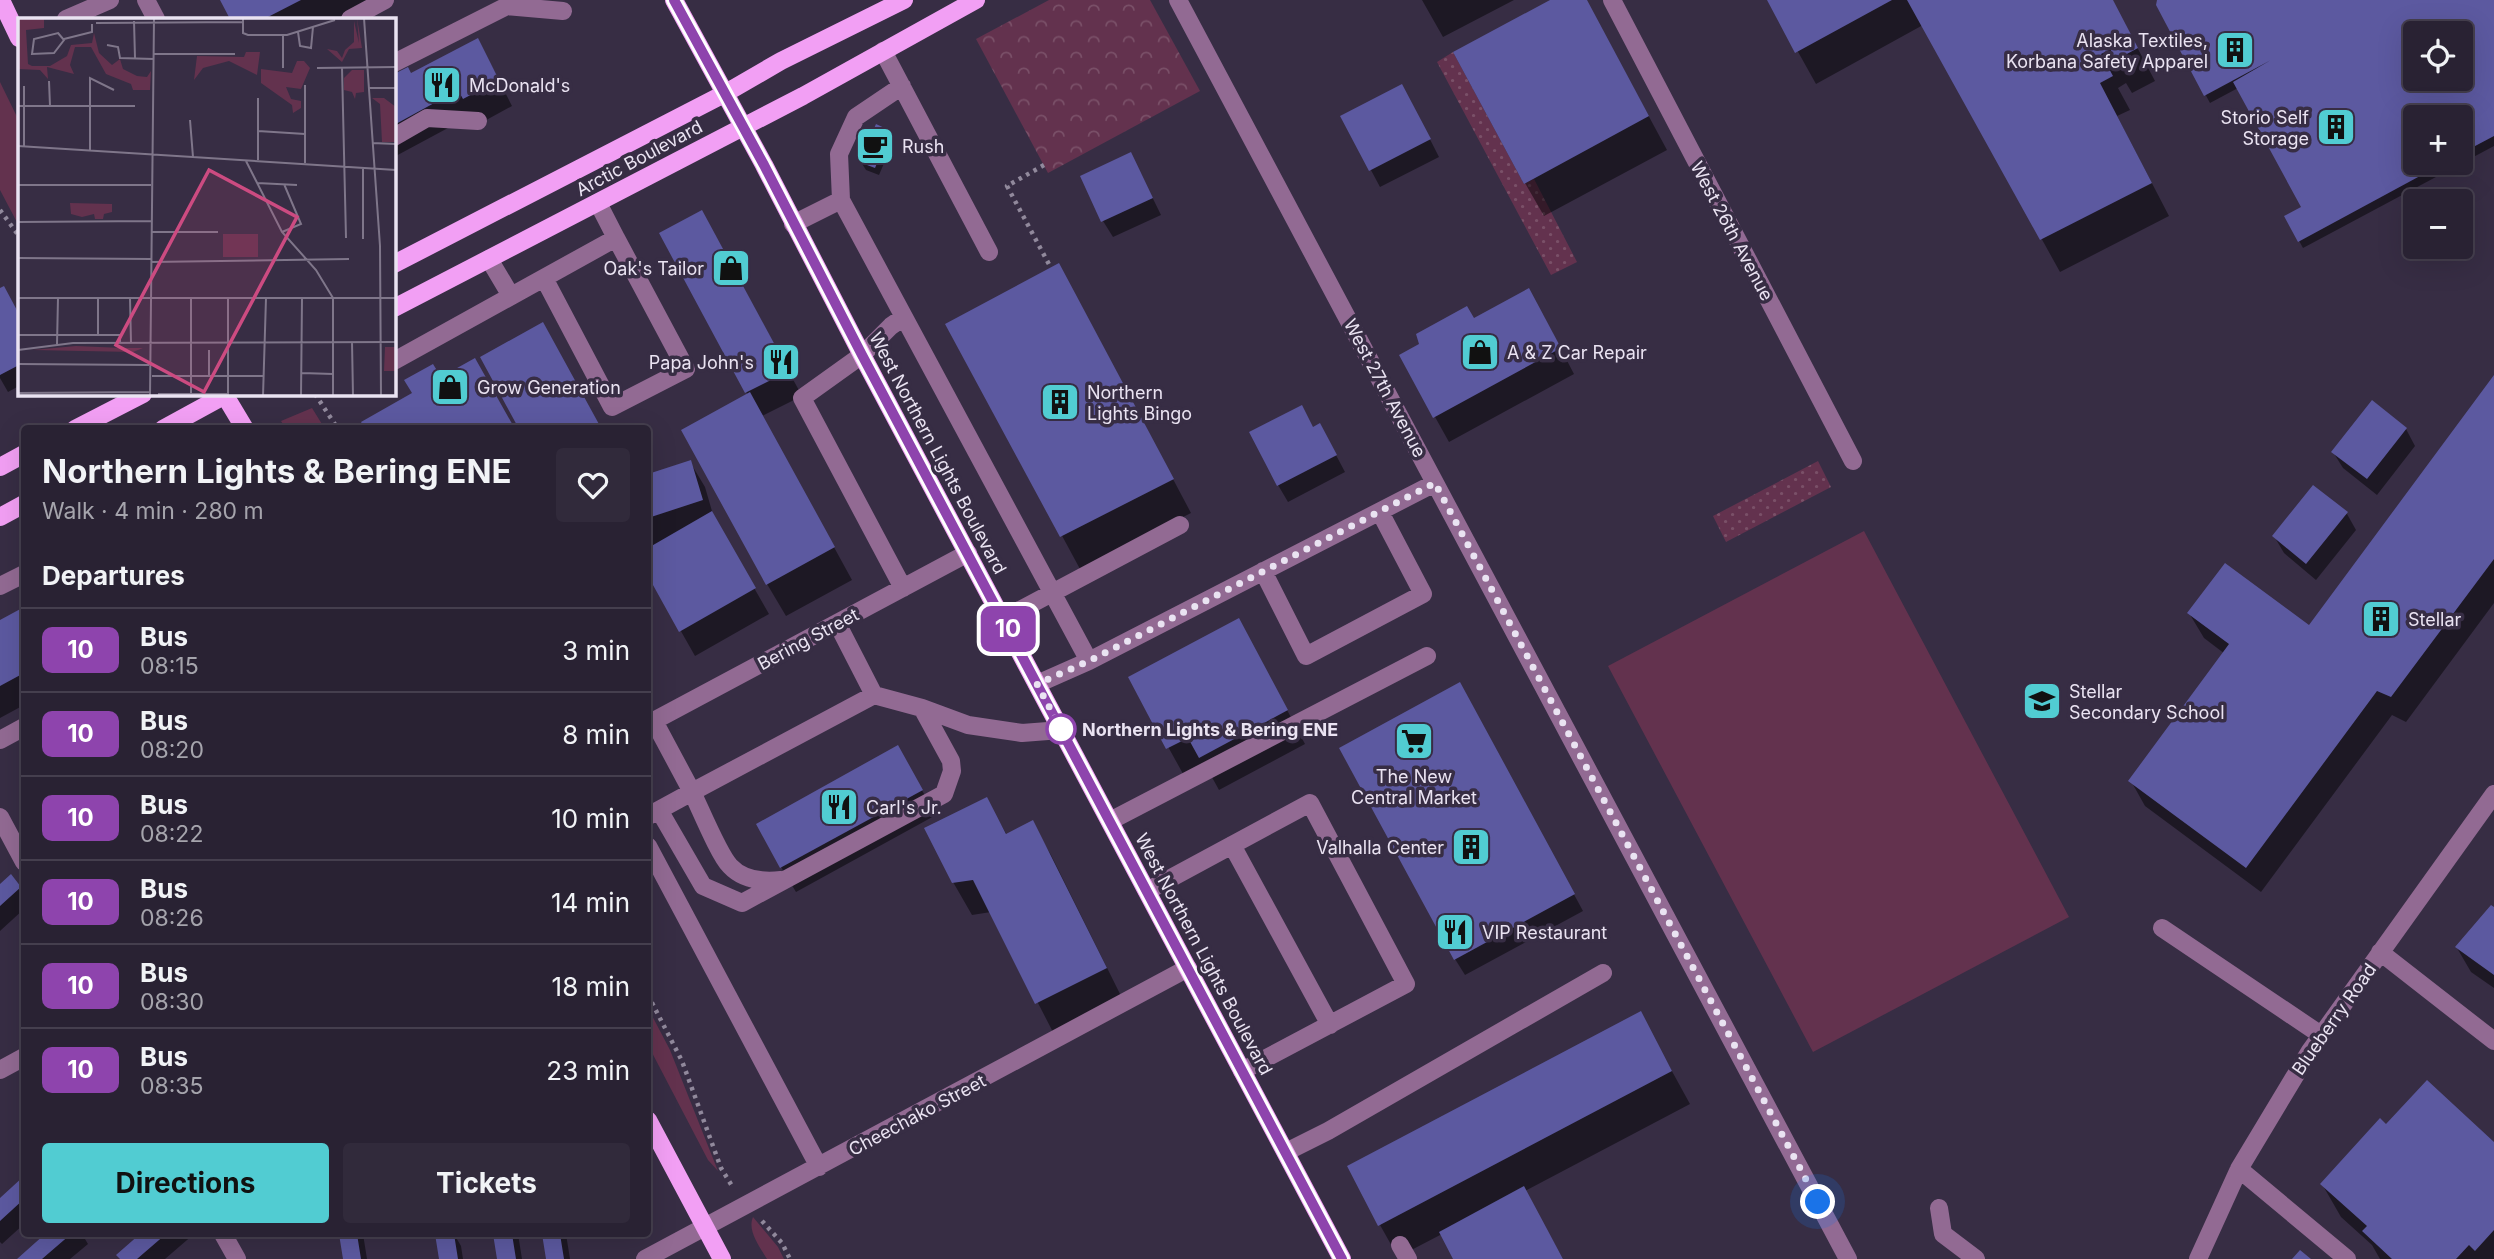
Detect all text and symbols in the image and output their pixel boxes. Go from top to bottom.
inset map [18,18,396,396]
map controls [2403,21,2473,259]
button: locate [2403,21,2473,91]
building icon: Alaska Textiles, Korbana Safety Apparel [2214,29,2256,71]
place label: Alaska Textiles, Korbana Safety Apparel [2006,30,2208,72]
restaurant icon: McDonald's [421,64,463,106]
place label: McDonald's [469,75,570,96]
button: + [2403,105,2473,175]
building icon: Storio Self Storage [2315,106,2357,148]
place label: Storio Self Storage [2221,107,2309,149]
street label: Arctic Boulevard [572,116,706,200]
cafe icon: Rush [854,125,896,167]
place label: Rush [902,136,944,157]
street label: West 26th Avenue [1686,158,1778,304]
button: − [2403,189,2473,259]
shop icon: Oak's Tailor [710,247,752,289]
place label: Oak's Tailor [604,258,704,279]
street label: West 27th Avenue [1340,315,1430,461]
street label: West Northern Lights Boulevard [865,329,1011,577]
shop icon: A & Z Car Repair [1459,331,1501,373]
restaurant icon: Papa John's [760,341,802,383]
place label: A & Z Car Repair [1507,342,1647,363]
place label: Papa John's [649,352,754,373]
shop icon: Grow Generation [429,366,471,408]
place label: Grow Generation [477,377,621,398]
building icon: Northern Lights Bingo [1039,381,1081,423]
place label: Northern Lights Bingo [1087,382,1192,424]
button: heart [556,448,630,522]
text: Northern Lights & Bering ENE [42,451,512,491]
text: Walk · 4 min · 280 m [42,497,264,525]
text: Departures [42,560,185,591]
building icon: Stellar [2360,598,2402,640]
street label: Bering Street [754,604,862,674]
line badge: 10 [976,606,1040,652]
place label: Stellar [2408,609,2462,630]
text: 10 [995,614,1021,643]
text: Bus [140,621,188,652]
text: 10 [67,635,94,664]
text: 3 min [562,635,630,666]
text: 08:15 [140,652,199,680]
school or university icon: Stellar Secondary School [2021,680,2063,722]
place label: Stellar Secondary School [2069,681,2225,723]
text: Bus [140,705,188,736]
marker: Northern Lights & Bering ENE [1046,714,1076,744]
text: 10 [67,719,94,748]
text: 8 min [562,719,630,750]
place label: Northern Lights & Bering ENE [1082,719,1338,740]
supermarket icon: The New Central Market [1393,720,1435,762]
text: 08:20 [140,736,204,764]
place label: The New Central Market [1351,766,1477,808]
restaurant icon: Carl's Jr. [818,786,860,828]
text: Bus [140,789,188,820]
place label: Carl's Jr. [866,797,942,818]
text: 10 [67,803,94,832]
text: 10 min [551,803,630,834]
text: 08:22 [140,820,203,848]
building icon: Valhalla Center [1450,826,1492,868]
street label: West Northern Lights Boulevard [1131,830,1277,1078]
place label: Valhalla Center [1316,837,1444,858]
text: Bus [140,873,188,904]
text: 10 [67,887,94,916]
text: 14 min [551,887,630,918]
text: 08:26 [140,904,204,932]
restaurant icon: VIP Restaurant [1434,911,1476,953]
place label: VIP Restaurant [1482,922,1607,943]
text: Bus [140,957,188,988]
street label: Blueberry Road [2288,959,2380,1079]
text: 10 [67,971,94,1000]
text: 18 min [552,971,630,1002]
text: 08:30 [140,988,204,1016]
text: Bus [140,1041,188,1072]
text: 10 [67,1055,94,1084]
text: 23 min [546,1055,630,1086]
street label: Cheechako Street [845,1070,989,1160]
text: 08:35 [140,1072,204,1100]
button: Directions [42,1143,329,1223]
button: Tickets [343,1143,630,1223]
your location [1800,1184,1835,1219]

